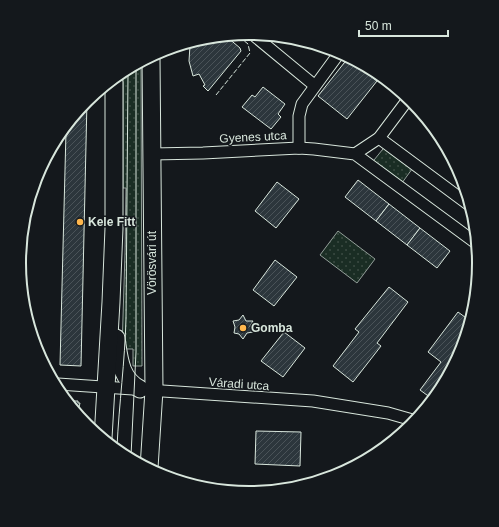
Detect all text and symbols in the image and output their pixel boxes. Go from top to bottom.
scale bar [359,12,448,38]
text: 50 m [365,19,392,33]
street label: Gyenes utca [219,128,287,146]
place label: Kele Fitt [88,215,135,229]
marker: Kele Fitt [75,217,85,227]
street label: Vörösvári út [145,230,159,295]
place label: Gomba [251,321,293,335]
marker: Gomba [238,323,248,333]
street label: Váradi utca [208,375,270,393]

